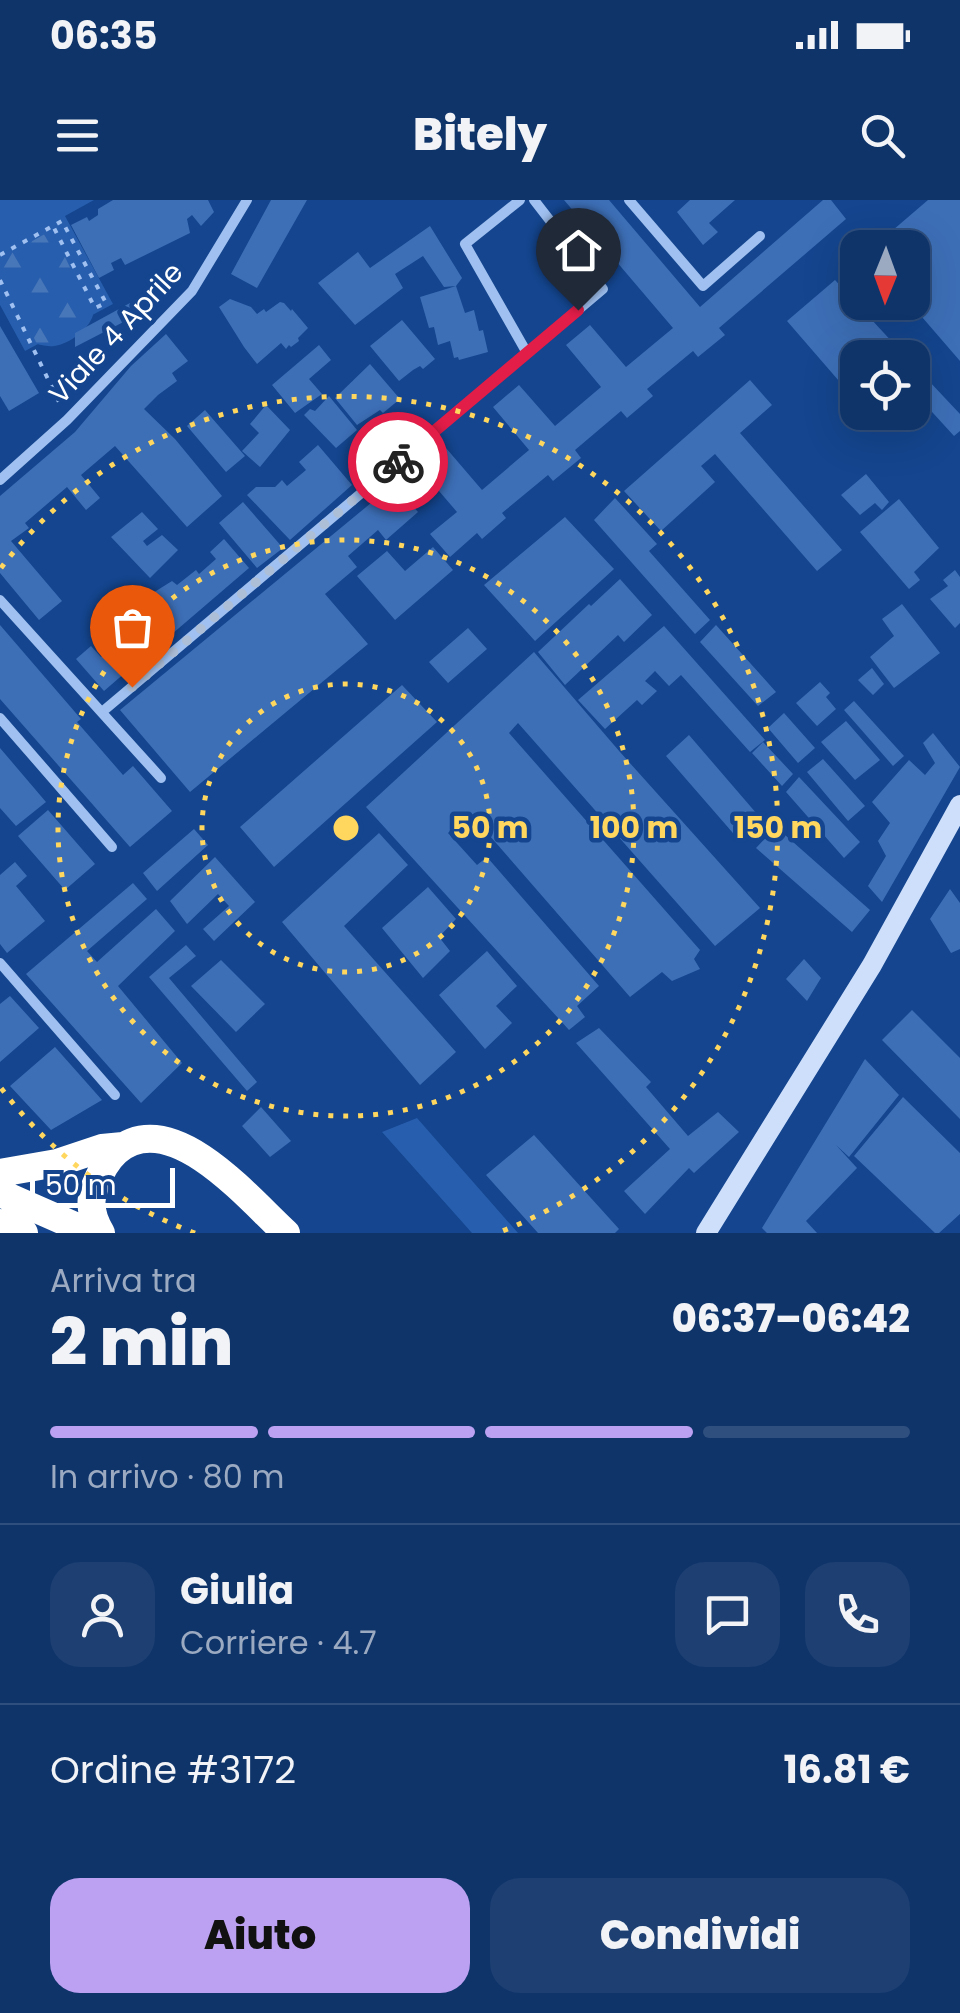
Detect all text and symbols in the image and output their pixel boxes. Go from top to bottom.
text: 06:35 [50,9,157,62]
text: Bitely [413,103,547,166]
icon: menu [50,108,105,163]
icon: search [855,108,910,163]
pin [536,208,621,311]
icon: home [551,223,606,278]
north arrow [840,230,930,320]
map controls [840,230,930,430]
street label: Viale 4 Aprile [40,254,192,412]
button: locate [840,340,930,430]
courier [348,412,448,512]
icon: bike [371,435,426,490]
pin [90,585,175,688]
icon: bag [105,600,160,655]
text: 50 m [451,806,529,849]
text: 100 m [590,806,678,849]
text: 150 m [734,806,822,849]
centre of rings [328,810,364,846]
scale bar [30,1163,175,1208]
text: 50 m [45,1166,116,1205]
text: Arriva tra [50,1258,197,1303]
text: 06:37–06:42 [672,1292,910,1345]
text: 2 min [50,1297,233,1388]
text: In arrivo · 80 m [50,1454,284,1499]
button: person [50,1562,155,1667]
button: chat [675,1562,780,1667]
button: phone [805,1562,910,1667]
text: Giulia [180,1564,294,1617]
text: Corriere · 4.7 [180,1620,377,1665]
text: Ordine #3172 [50,1743,296,1796]
text: 16.81 € [784,1743,910,1796]
button: Aiuto [50,1878,470,1993]
button: Condividi [490,1878,910,1993]

